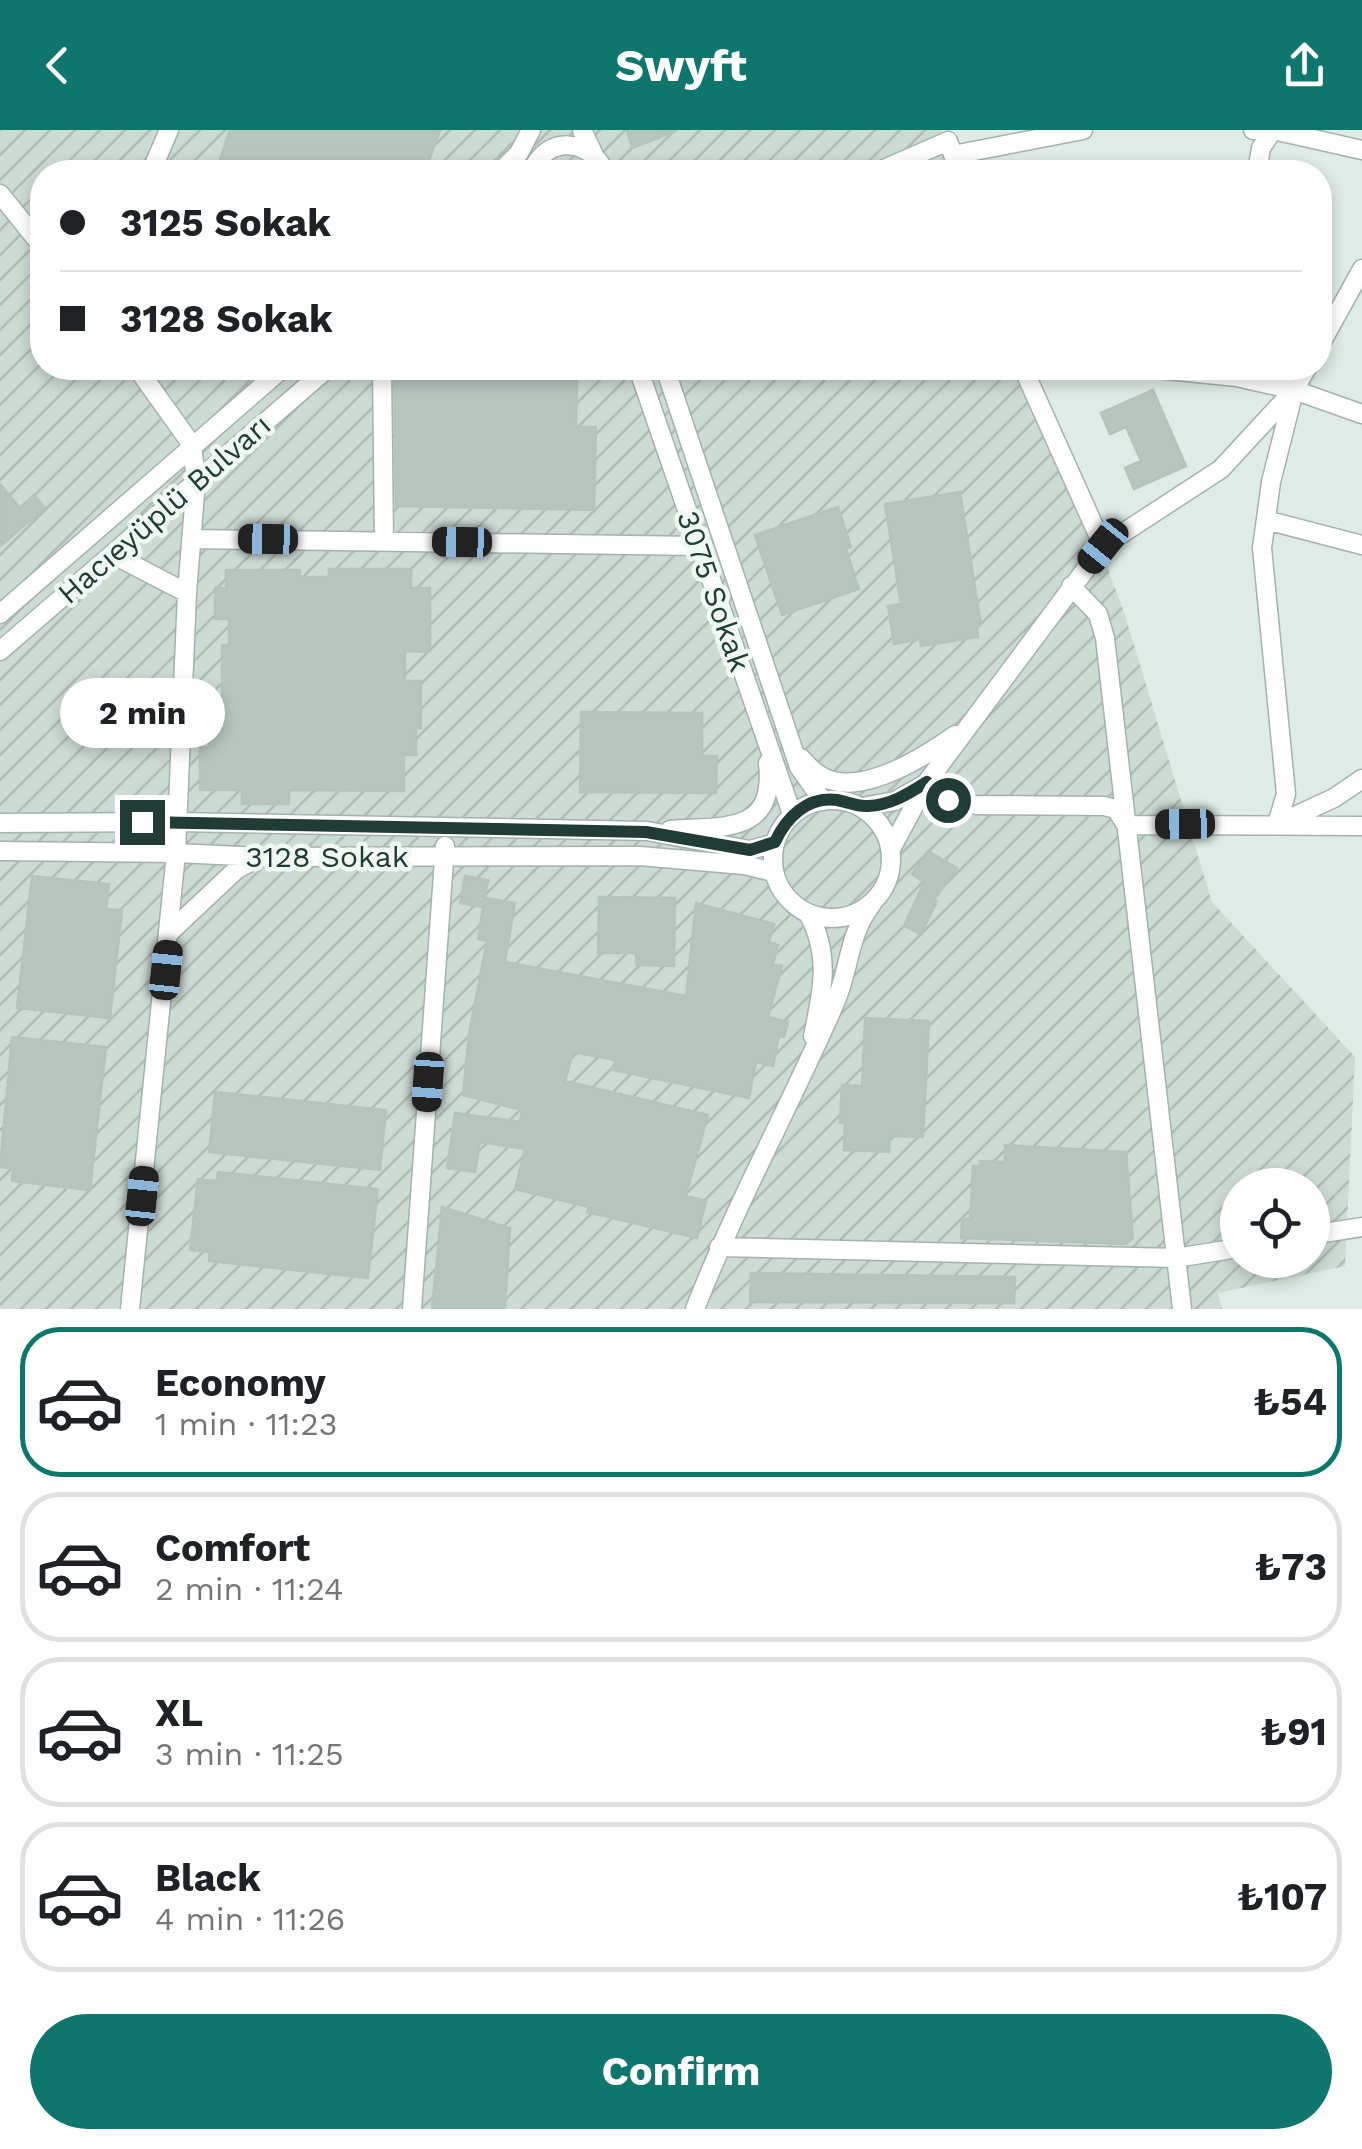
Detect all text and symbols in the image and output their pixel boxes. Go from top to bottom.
icon: back [30,38,85,93]
icon: share [1277,38,1332,93]
text: Swyft [615,39,747,92]
text: 3125 Sokak [120,201,331,245]
text: 3128 Sokak [120,297,333,341]
street label: Hacıeyüplü Bulvarı [51,407,277,611]
street label: 3075 Sokak [670,506,758,676]
car [1072,513,1134,579]
car [238,523,298,555]
car [432,526,492,558]
callout: 2 min [59,677,224,747]
text: 2 min [99,694,186,732]
route start [926,778,971,823]
route end [120,800,165,845]
car [1155,808,1215,840]
street label: 3128 Sokak [245,839,409,874]
car [148,939,184,1001]
car [411,1051,445,1113]
car [124,1165,160,1227]
map controls [1220,1168,1330,1278]
button: locate [1220,1168,1330,1278]
icon: car [35,1357,125,1447]
text: Economy [155,1361,326,1405]
text: ₺54 [1253,1380,1327,1424]
text: 1 min · 11:23 [155,1405,337,1443]
icon: car [35,1522,125,1612]
text: Comfort [155,1526,310,1570]
text: ₺73 [1254,1545,1327,1589]
text: 2 min · 11:24 [155,1570,343,1608]
icon: car [35,1687,125,1777]
text: XL [155,1691,203,1735]
text: ₺91 [1260,1710,1327,1754]
text: 3 min · 11:25 [155,1735,344,1773]
icon: car [35,1852,125,1942]
text: Black [155,1856,261,1900]
text: ₺107 [1237,1875,1327,1919]
text: 4 min · 11:26 [155,1900,345,1938]
button: Confirm [30,2014,1332,2129]

